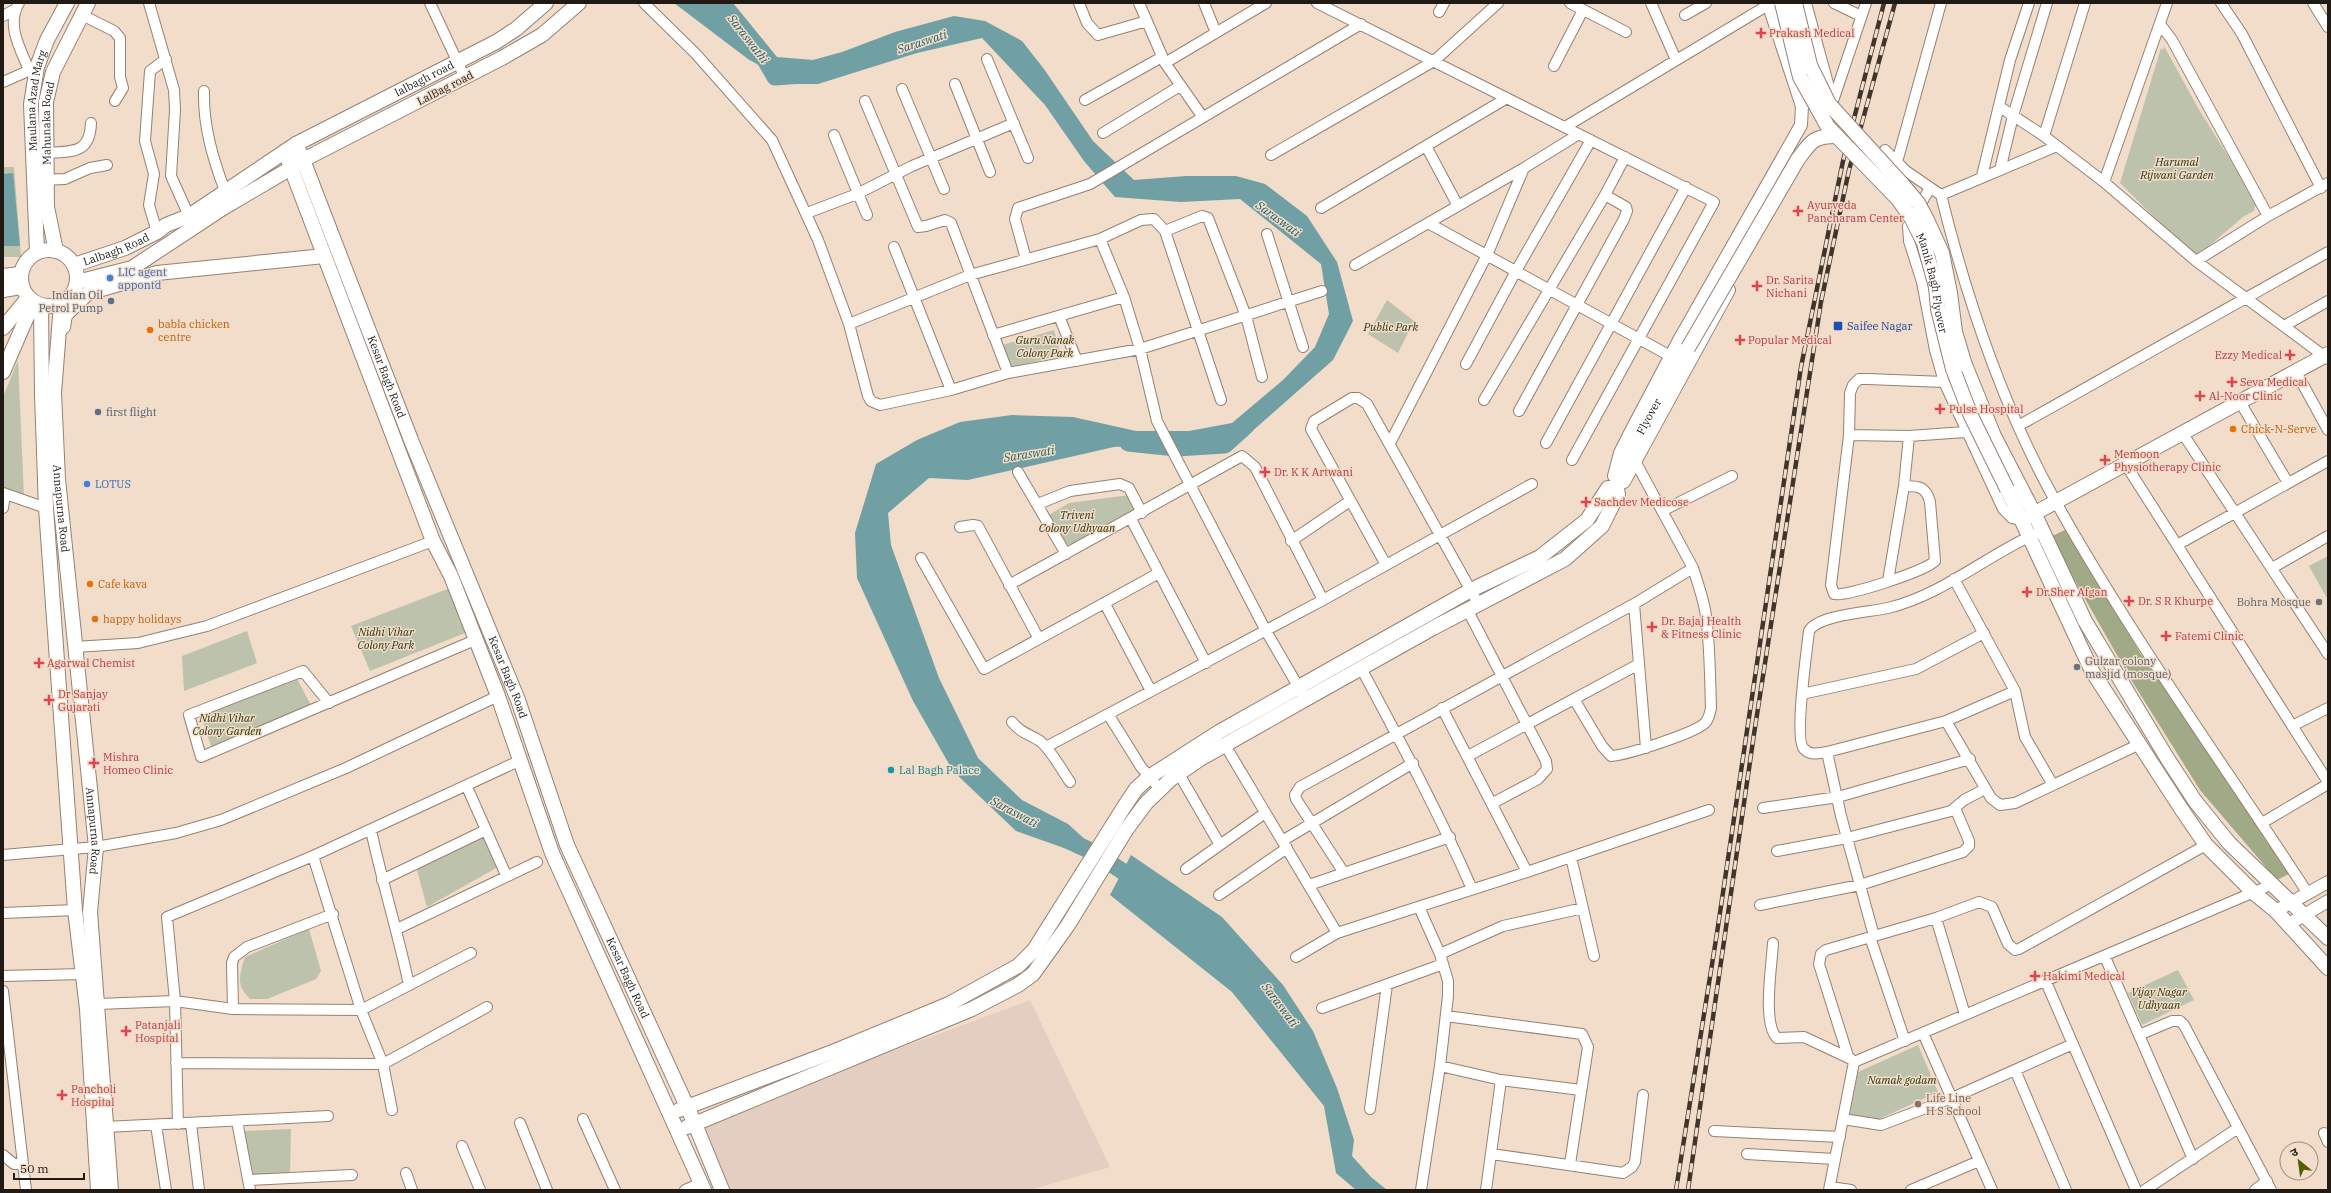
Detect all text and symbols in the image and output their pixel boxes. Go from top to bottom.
water label: Saraswathi [724,10,772,66]
water label: Saraswati [894,26,949,57]
place label: Prakash Medical [1769,26,1855,40]
marker: Prakash Medical [1756,28,1766,38]
street label: Maulana Azad Marg [24,48,50,152]
street label: lalbagh road [392,58,457,99]
street label: LalBag road [414,68,476,108]
street label: Mahunaka Road [39,80,58,165]
park label: Harumal Rijwani Garden [2139,155,2215,182]
water label: Saraswati [1252,197,1304,240]
place label: Ayurveda Pancharam Center [1807,198,1904,225]
marker: Ayurveda Pancharam Center [1792,205,1804,217]
street label: Lalbagh Road [81,230,152,269]
street label: Manik Bagh Flyover [1913,231,1951,335]
place label: LIC agent appontd [118,265,167,292]
marker: LIC agent appontd [105,273,115,283]
place label: Dr. Sarita Nichani [1766,273,1814,300]
marker: Dr. Sarita Nichani [1751,280,1763,292]
place label: Indian Oil Petrol Pump [39,288,103,315]
marker: Indian Oil Petrol Pump [106,296,116,306]
place label: babla chicken centre [158,317,230,344]
place label: Saifee Nagar [1847,319,1912,333]
park label: Public Park [1363,320,1419,334]
marker: Saifee Nagar [1832,320,1844,332]
marker: babla chicken centre [145,325,155,335]
park label: Guru Nanak Colony Park [1016,333,1075,360]
place label: Popular Medical [1748,333,1832,347]
street label: Kesar Bagh Road [364,334,409,420]
marker: Popular Medical [1735,335,1745,345]
place label: Ezzy Medical [2215,348,2282,362]
marker: Ezzy Medical [2285,350,2295,360]
place label: Seva Medical [2240,375,2307,389]
marker: Seva Medical [2227,377,2237,387]
place label: Al-Noor Clinic [2209,389,2283,403]
marker: Al-Noor Clinic [2194,390,2206,402]
street label: Flyover [1633,396,1664,437]
place label: Pulse Hospital [1949,402,2023,416]
marker: Pulse Hospital [1934,403,1946,415]
place label: first flight [106,405,157,419]
marker: first flight [93,407,103,417]
place label: Chick-N-Serve [2241,422,2316,436]
marker: Chick-N-Serve [2228,424,2238,434]
water label: Saraswati [1001,442,1056,465]
place label: Memoon Physiotherapy Clinic [2114,447,2221,474]
marker: Memoon Physiotherapy Clinic [2099,454,2111,466]
street label: Annapurna Road [50,464,73,553]
place label: Dr. K K Artwani [1274,465,1354,479]
marker: Dr. K K Artwani [1259,466,1271,478]
place label: LOTUS [95,477,131,491]
marker: LOTUS [82,479,92,489]
place label: Sachdev Medicose [1594,495,1689,509]
marker: Sachdev Medicose [1581,497,1591,507]
park label: Triveni Colony Udhyaan [1039,508,1116,535]
place label: Cafe kava [98,577,147,591]
marker: Cafe kava [85,579,95,589]
place label: Dr.Sher Afgan [2036,585,2107,599]
marker: Dr.Sher Afgan [2021,586,2033,598]
place label: Dr. S R Khurpe [2138,594,2213,608]
marker: Dr. S R Khurpe [2123,595,2135,607]
place label: Bohra Mosque [2237,595,2311,609]
marker: Bohra Mosque [2314,597,2324,607]
place label: happy holidays [103,612,181,626]
marker: happy holidays [90,614,100,624]
place label: Dr. Bajaj Health & Fitness Clinic [1661,614,1742,641]
marker: Dr. Bajaj Health & Fitness Clinic [1646,621,1658,633]
park label: Nidhi Vihar Colony Park [357,625,415,652]
place label: Fatemi Clinic [2175,629,2244,643]
marker: Fatemi Clinic [2160,630,2172,642]
street label: Kesar Bagh Road [485,634,531,720]
place label: Gulzar colony masjid (mosque) [2085,654,2171,681]
place label: Agarwal Chemist [47,656,135,670]
marker: Agarwal Chemist [34,658,44,668]
marker: Gulzar colony masjid (mosque) [2072,662,2082,672]
place label: Dr Sanjay Gujarati [58,687,108,714]
marker: Dr Sanjay Gujarati [43,694,55,706]
park label: Nidhi Vihar Colony Garden [192,711,262,738]
place label: Mishra Homeo Clinic [103,750,173,777]
marker: Mishra Homeo Clinic [88,757,100,769]
place label: Lal Bagh Palace [899,763,980,777]
marker: Lal Bagh Palace [886,765,896,775]
street label: Annapurna Road [83,786,103,875]
water label: Saraswati [987,792,1041,830]
street label: Kesar Bagh Road [603,935,653,1021]
place label: Hakimi Medical [2043,969,2125,983]
marker: Hakimi Medical [2030,971,2040,981]
water label: Saraswati [1258,979,1302,1030]
park label: Vijay Nagar Udhyaan [2131,985,2188,1012]
place label: Patanjali Hospital [135,1018,181,1045]
marker: Patanjali Hospital [120,1025,132,1037]
park label: Namak godam [1867,1073,1937,1087]
place label: Pancholi Hospital [71,1082,117,1109]
marker: Pancholi Hospital [56,1089,68,1101]
place label: Life Line H S School [1926,1091,1981,1118]
marker: Life Line H S School [1913,1099,1923,1109]
north arrow [2279,1141,2319,1181]
text: उ [2288,1144,2301,1160]
scale bar [14,1155,84,1181]
text: 50 m [20,1161,49,1176]

